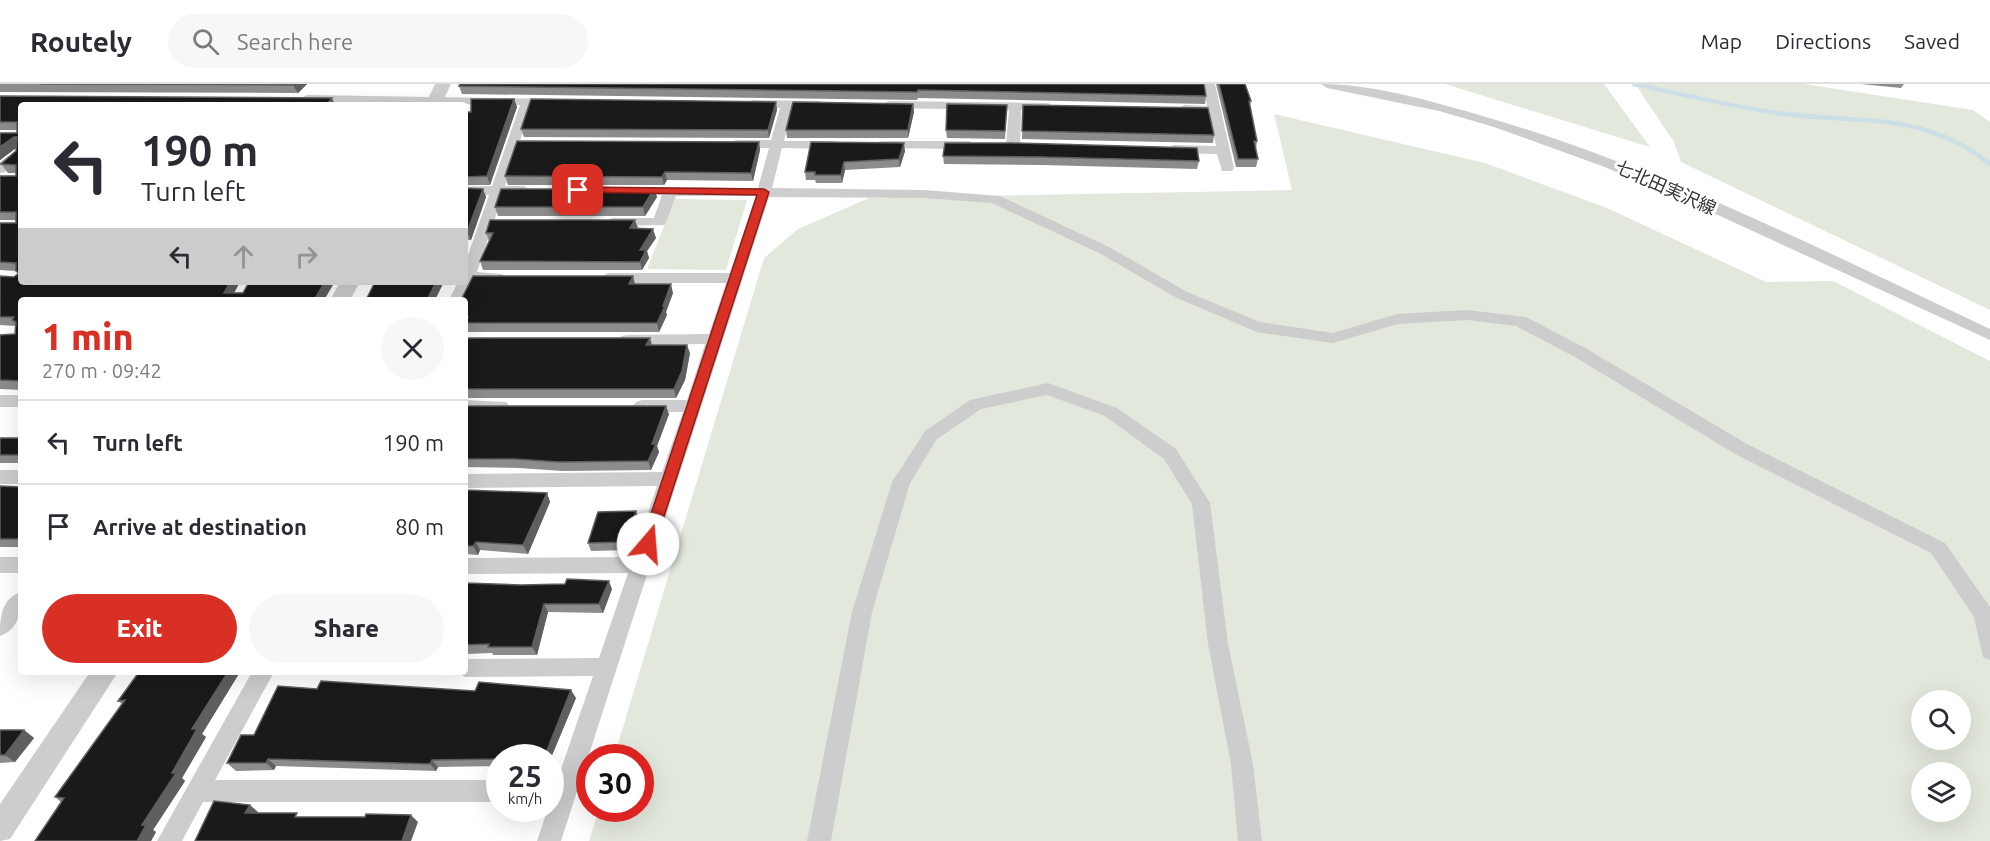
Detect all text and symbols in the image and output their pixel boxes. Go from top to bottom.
search box [168,14,588,68]
icon: search [189,25,222,58]
text: Routely [30,26,132,57]
text: Search here [237,29,353,54]
text: Map [1701,29,1742,53]
text: Directions [1775,29,1871,53]
text: Saved [1904,29,1960,53]
icon: left [42,126,120,204]
text: 190 m [141,127,258,174]
street label: 七北田実沢線 [1613,156,1719,218]
pin [552,164,603,215]
icon: arrive [561,173,594,206]
text: Turn left [141,176,245,206]
icon: left [164,240,197,273]
icon: ahead [227,240,260,273]
icon: right [290,240,323,273]
text: 1 min [42,316,134,357]
button: close [381,317,444,380]
text: 270 m · 09:42 [42,359,162,382]
icon: left [42,426,75,459]
text: Turn left [93,430,183,455]
text: 190 m [383,430,444,455]
icon: arrive [42,510,75,543]
position arrow [616,512,680,576]
text: Arrive at destination [93,514,307,539]
text: 80 m [395,514,444,539]
button: Exit [42,594,237,663]
button: Share [249,594,444,663]
map controls [1911,690,1971,822]
button: search [1911,690,1971,750]
speed limit sign: 30 [576,744,654,822]
text: 25 [508,759,542,793]
button: layers [1911,762,1971,822]
text: km/h [508,790,542,807]

